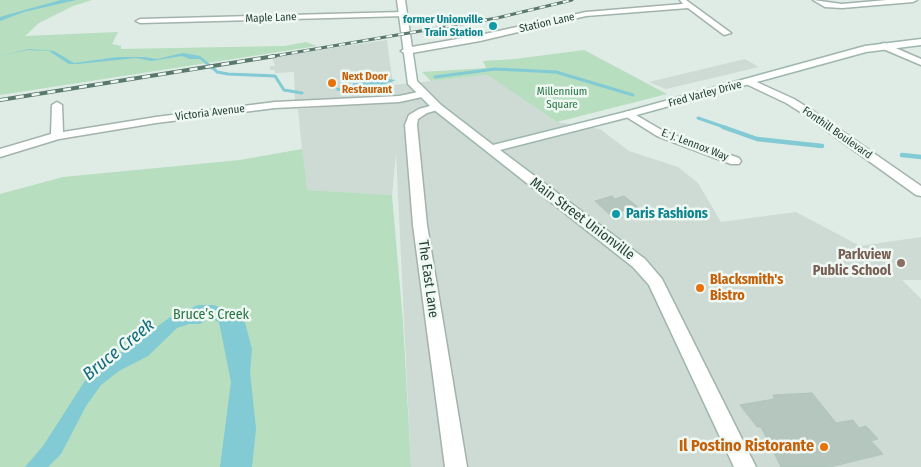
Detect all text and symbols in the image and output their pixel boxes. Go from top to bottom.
street label: Station Lane [518,10,576,36]
street label: Maple Lane [245,11,297,25]
place label: former Unionville Train Station [403,13,483,39]
marker: former Unionville Train Station [487,20,499,32]
place label: Next Door Restaurant [342,70,392,96]
marker: Next Door Restaurant [326,77,338,89]
street label: Fred Varley Drive [667,78,743,110]
park label: Millennium Square [537,85,587,111]
street label: Victoria Avenue [174,102,246,124]
street label: Fonthill Boulevard [800,104,874,162]
street label: E. J. Lennox Way [660,126,730,164]
street label: Main Street Unionville [526,174,638,264]
place label: Paris Fashions [626,206,708,222]
marker: Paris Fashions [610,208,622,220]
street label: The East Lane [414,239,442,319]
place label: Parkview Public School [813,247,891,280]
marker: Parkview Public School [895,257,907,269]
place label: Blacksmith's Bistro [710,272,783,304]
marker: Blacksmith's Bistro [694,282,706,294]
park label: Bruce’s Creek [173,307,249,323]
water label: Bruce Creek [79,315,159,385]
place label: Il Postino Ristorante [679,437,814,457]
marker: Il Postino Ristorante [818,441,830,453]

